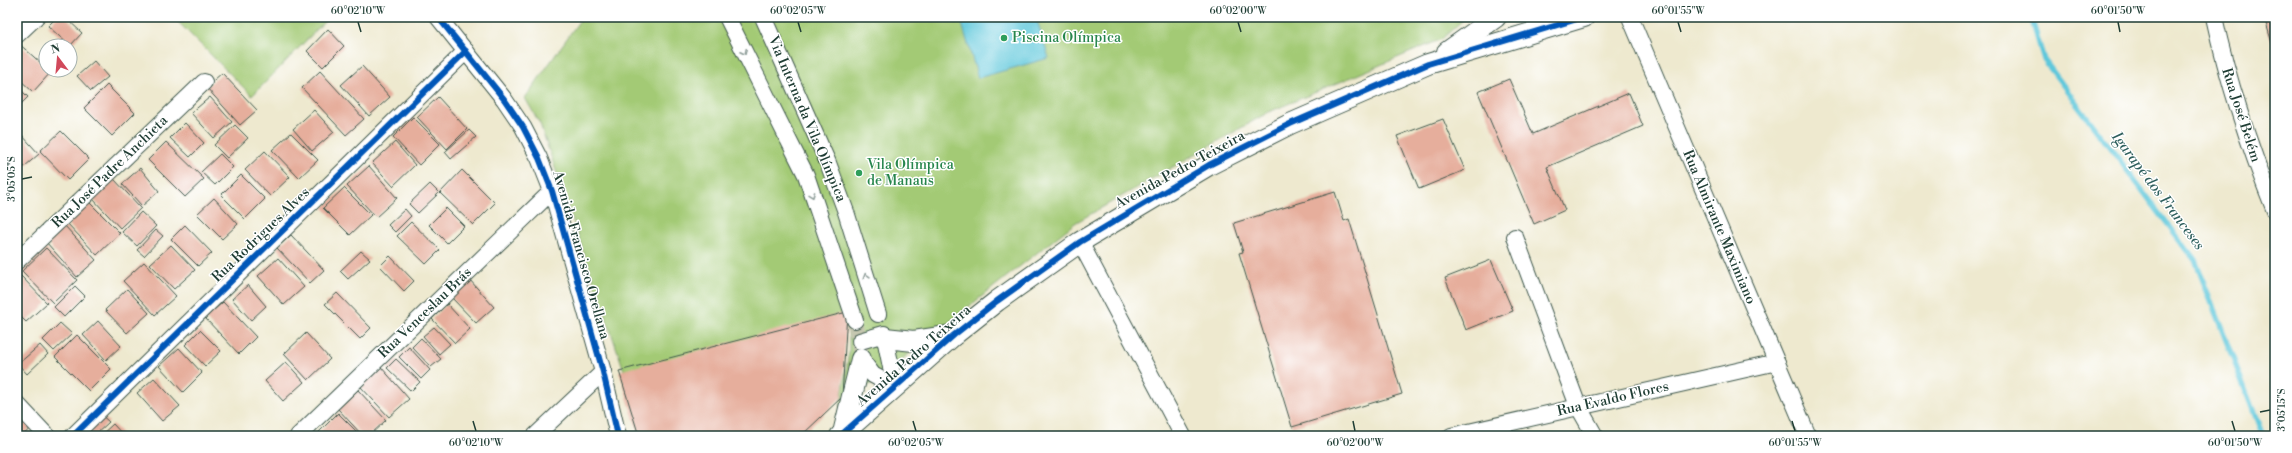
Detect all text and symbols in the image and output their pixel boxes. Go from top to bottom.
text: 60°02'10"W [331,5,386,17]
text: 60°02'05"W [770,5,827,17]
text: 60°02'00"W [1209,5,1267,17]
text: 60°01'55"W [1651,5,1706,17]
text: 60°01'50"W [2091,5,2146,17]
place label: Piscina Olímpica [1012,29,1122,47]
street label: Via Interna da Vila Olímpica [763,32,851,206]
marker: Piscina Olímpica [999,33,1009,43]
north arrow [38,38,78,78]
text: N [49,41,62,57]
one-way arrow [739,48,747,55]
street label: Rua José Belém [2217,66,2265,164]
street label: Rua José Padre Anchieta [48,111,172,232]
street label: Avenida Pedro Teixeira [1111,126,1249,214]
water label: Igarapé dos Franceses [2107,127,2209,254]
street label: Rua Almirante Maximiano [1678,147,1760,307]
text: 3°05'05"S [6,156,18,202]
place label: Vila Olímpica de Manaus [866,156,955,190]
street label: Avenida Francisco Orellana [548,168,614,342]
marker: Vila Olímpica de Manaus [854,168,864,178]
street label: Rua Rodrigues Alves [208,184,314,286]
one-way arrow [808,191,816,198]
street label: Rua Venceslau Brás [374,264,476,362]
one-way arrow [862,273,871,280]
street label: Avenida Pedro Teixeira [852,301,976,411]
street label: Rua Evaldo Flores [1555,377,1671,421]
text: 3°05'15"S [2276,388,2288,432]
text: 60°02'10"W [449,437,504,449]
text: 60°02'05"W [888,437,945,449]
text: 60°02'00"W [1326,437,1384,449]
text: 60°01'55"W [1768,437,1823,449]
text: 60°01'50"W [2208,437,2263,449]

